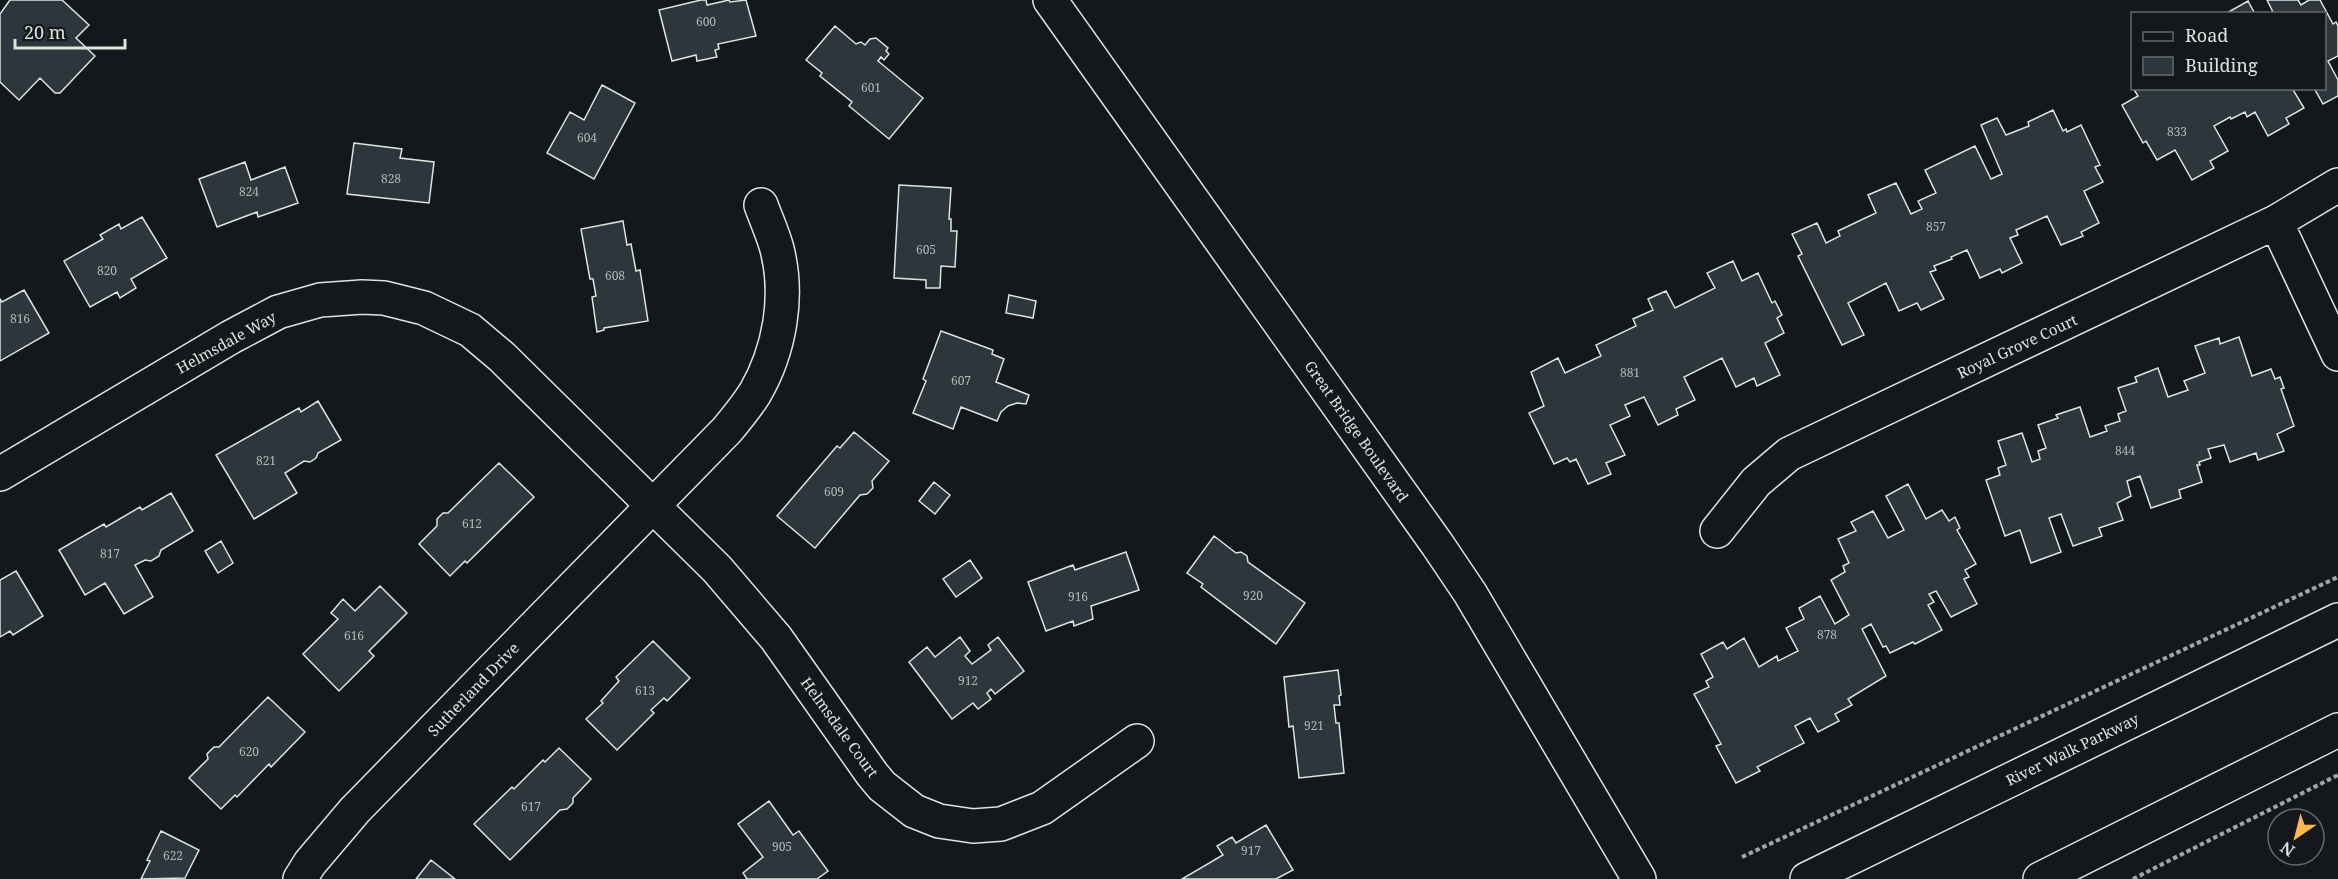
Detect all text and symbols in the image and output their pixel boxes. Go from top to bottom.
scale bar [15,12,124,50]
legend [2131,12,2326,90]
house number: 600 [696,13,716,30]
text: 20 m [24,20,66,44]
text: Road [2185,23,2228,47]
text: Building [2185,53,2258,77]
house number: 601 [861,79,881,96]
house number: 833 [2167,123,2187,140]
house number: 604 [577,129,597,146]
house number: 828 [381,170,401,187]
house number: 824 [239,183,259,200]
house number: 857 [1926,218,1946,235]
house number: 605 [916,241,936,258]
house number: 820 [97,262,117,279]
house number: 608 [605,267,625,284]
street label: Helmsdale Way [173,306,280,378]
street label: Royal Grove Court [1954,309,2080,383]
house number: 816 [10,310,30,327]
street label: Great Bridge Boulevard [1301,356,1413,506]
house number: 881 [1620,364,1640,381]
house number: 607 [951,372,971,389]
house number: 844 [2115,442,2135,459]
house number: 821 [256,452,276,469]
house number: 609 [824,483,844,500]
house number: 612 [462,515,482,532]
house number: 817 [100,545,120,562]
house number: 920 [1243,587,1263,604]
house number: 916 [1068,588,1088,605]
house number: 878 [1817,626,1837,643]
house number: 616 [344,627,364,644]
street label: Sutherland Drive [423,638,523,740]
house number: 912 [958,672,978,689]
street label: Helmsdale Court [797,673,883,781]
house number: 613 [635,682,655,699]
street label: River Walk Parkway [2002,708,2142,790]
house number: 921 [1304,717,1324,734]
house number: 620 [239,743,259,760]
house number: 617 [521,798,541,815]
north arrow [2266,807,2326,867]
text: N [2276,836,2299,862]
house number: 905 [772,838,792,855]
house number: 917 [1241,842,1261,859]
house number: 622 [163,847,183,864]

